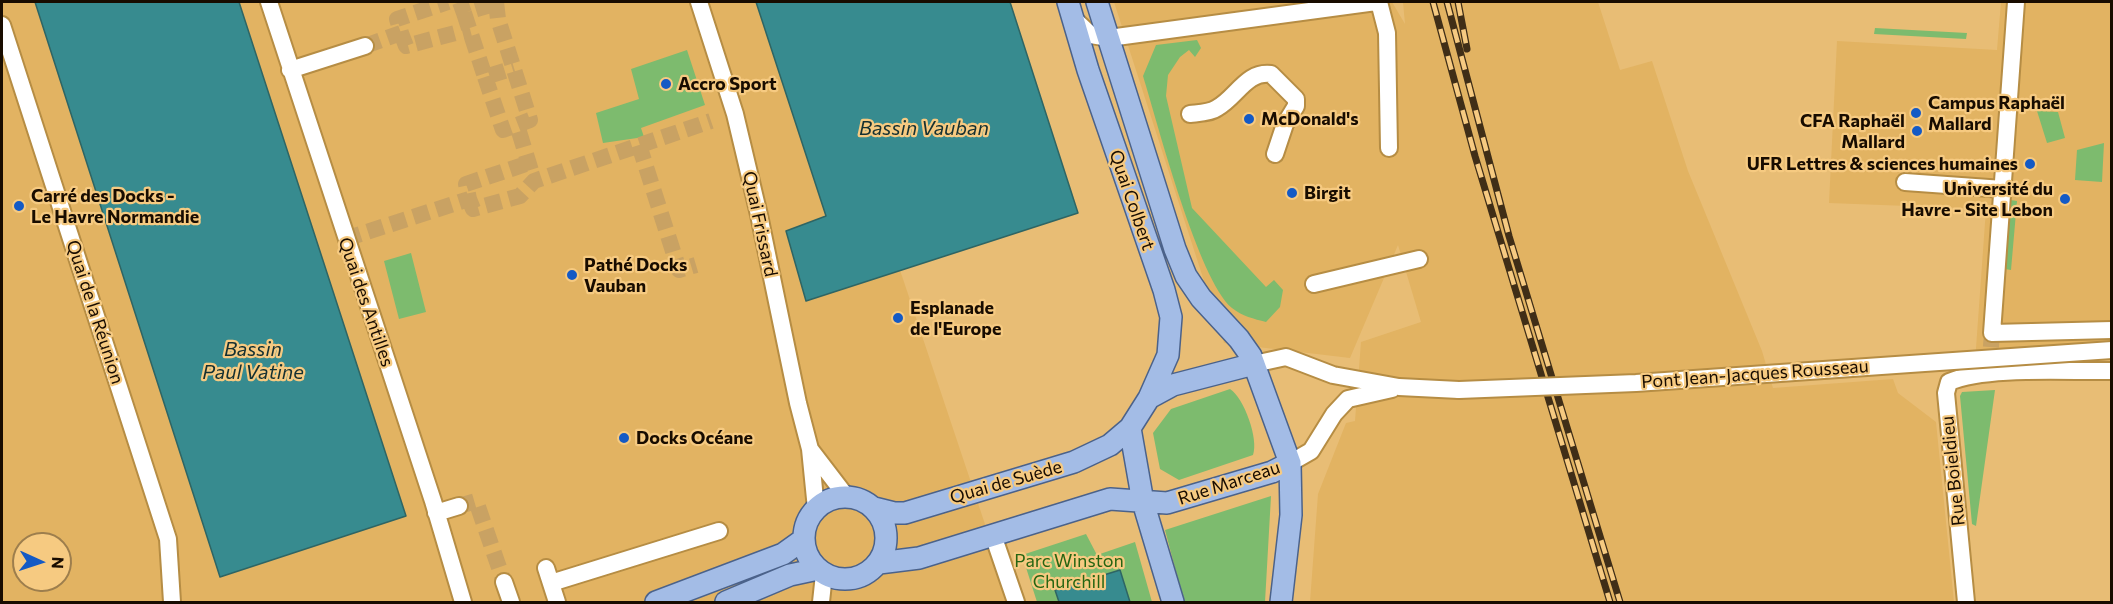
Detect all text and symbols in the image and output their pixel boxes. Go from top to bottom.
place label: Accro Sport [678,73,777,95]
marker: Accro Sport [659,77,673,91]
place label: Campus Raphaël Mallard [1928,92,2065,134]
marker: Campus Raphaël Mallard [1909,106,1923,120]
place label: McDonald's [1261,108,1359,130]
place label: CFA Raphaël Mallard [1800,110,1905,152]
marker: McDonald's [1242,112,1256,126]
water label: Bassin Vauban [859,116,989,140]
marker: CFA Raphaël Mallard [1910,124,1924,138]
street label: Quai Colbert [1105,147,1159,253]
place label: UFR Lettres & sciences humaines [1747,153,2018,175]
marker: UFR Lettres & sciences humaines [2023,157,2037,171]
street label: Quai Frissard [738,169,782,279]
place label: Université du Havre - Site Lebon [1901,178,2053,220]
place label: Birgit [1304,182,1351,204]
place label: Carré des Docks - Le Havre Normandie [31,185,199,228]
marker: Birgit [1285,186,1299,200]
marker: Université du Havre - Site Lebon [2058,192,2072,206]
marker: Carré des Docks - Le Havre Normandie [12,199,26,213]
street label: Quai des Antilles [334,234,398,370]
street label: Quai de la Réunion [62,237,128,387]
place label: Pathé Docks Vauban [584,254,688,296]
marker: Pathé Docks Vauban [565,268,579,282]
place label: Esplanade de l'Europe [910,297,1001,340]
marker: Esplanade de l'Europe [891,311,905,325]
water label: Bassin Paul Vatine [202,337,304,384]
street label: Pont Jean-Jacques Rousseau [1641,355,1869,393]
street label: Rue Boieldieu [1936,415,1970,527]
place label: Docks Océane [636,427,753,449]
marker: Docks Océane [617,431,631,445]
street label: Quai de Suède [947,456,1065,508]
street label: Rue Marceau [1175,456,1283,510]
north arrow [12,532,72,592]
park label: Parc Winston Churchill [1014,550,1124,592]
text: N [49,556,68,569]

